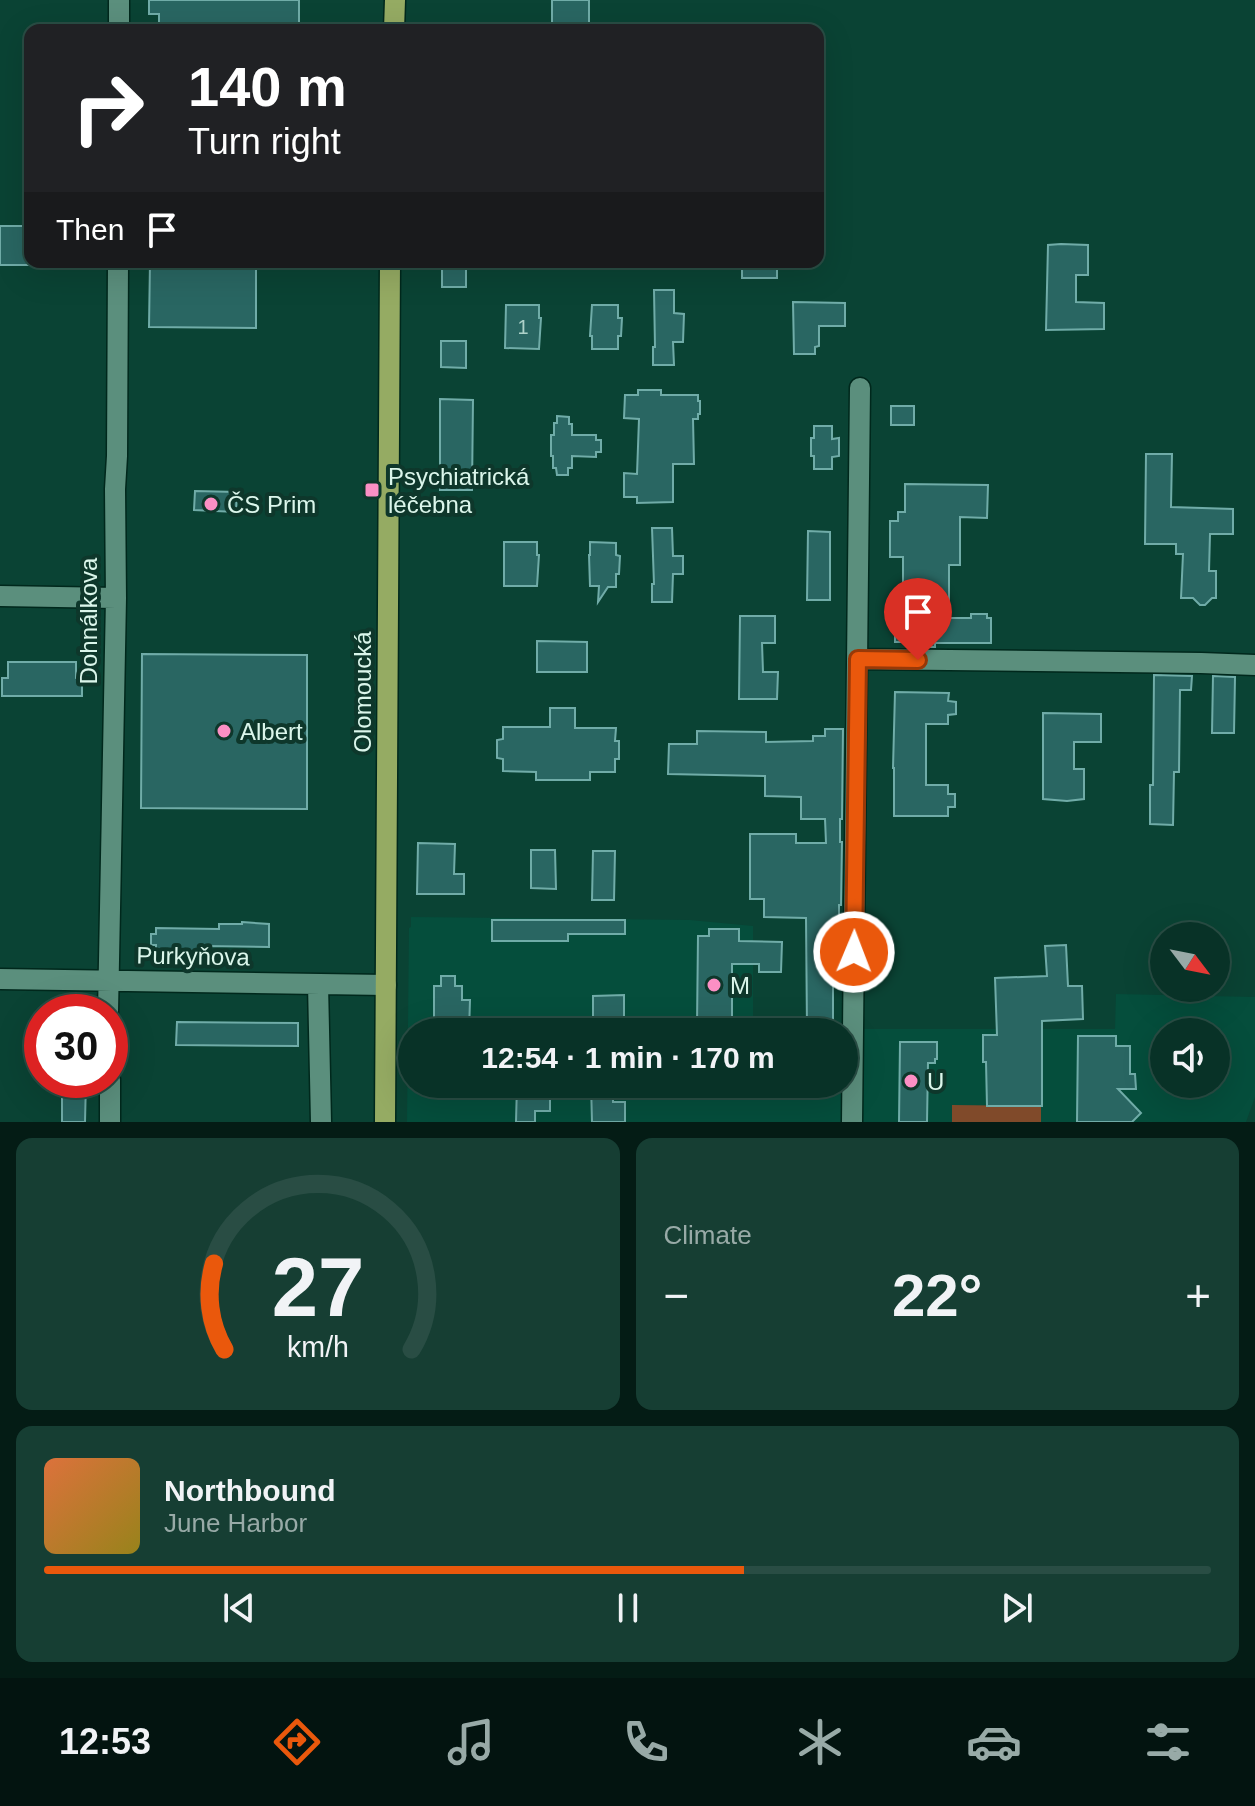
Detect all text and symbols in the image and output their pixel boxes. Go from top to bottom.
text: 140 m [188,55,347,118]
icon: right [56,56,160,160]
text: Turn right [188,121,341,162]
icon: arrive [140,208,184,252]
text: Then [56,213,124,246]
house number: 1 [517,316,529,338]
place label: Psychiatrická léčebna [388,463,530,518]
marker: Psychiatrická léčebna [363,481,381,499]
place label: ČS Prim [227,491,316,518]
marker: ČS Prim [202,495,220,513]
street label: Dohnálkova [75,557,102,684]
pin [884,578,952,660]
icon: arrive [896,590,940,634]
street label: Olomoucká [349,631,376,753]
place label: Albert [240,718,303,745]
marker: Albert [215,722,233,740]
position arrow [812,910,896,994]
north arrow [1150,922,1230,1002]
map controls [1150,922,1230,1098]
street label: Purkyňova [136,942,251,970]
place label: M [730,972,750,999]
marker: M [705,976,723,994]
speed limit sign: 30 [24,994,128,1098]
button: sound [1150,1018,1230,1098]
text: 12:54 · 1 min · 170 m [481,1041,775,1074]
place label: U [927,1068,944,1095]
marker: U [902,1072,920,1090]
text: Climate [664,1220,752,1250]
text: 27 [271,1241,364,1334]
text: 22° [892,1262,983,1329]
text: − [664,1271,689,1320]
text: + [1185,1271,1211,1320]
text: km/h [287,1331,349,1363]
text: Northbound [164,1474,336,1507]
text: June Harbor [164,1508,307,1538]
icon: previous [217,1586,261,1630]
icon: pause [606,1586,650,1630]
icon: next [995,1586,1039,1630]
icon: directions [269,1714,325,1770]
icon: music [443,1714,499,1770]
icon: phone [618,1714,674,1770]
icon: climate [792,1714,848,1770]
icon: car [966,1714,1022,1770]
icon: filters [1140,1714,1196,1770]
text: 12:53 [59,1721,151,1762]

